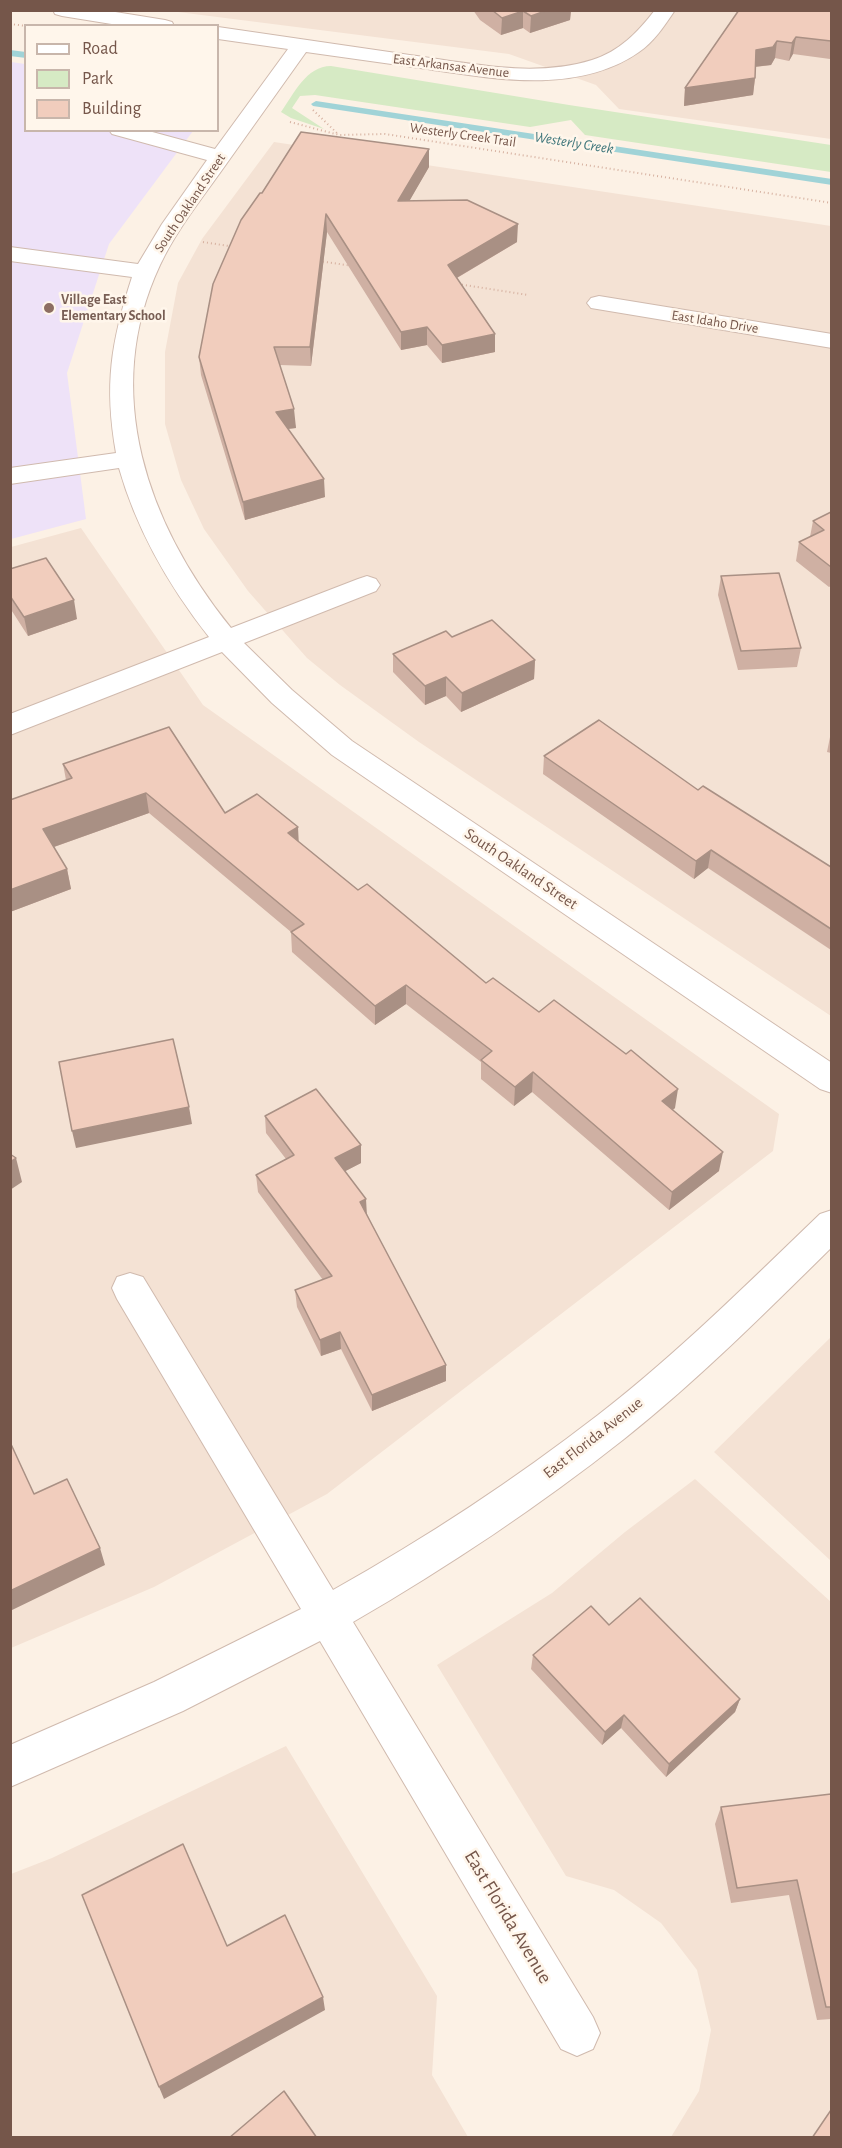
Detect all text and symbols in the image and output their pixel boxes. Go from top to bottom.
legend [24,24,219,132]
text: Road [82,40,118,58]
street label: East Arkansas Avenue [392,51,510,81]
text: Park [82,70,113,88]
text: Building [82,100,141,118]
street label: Westerly Creek Trail [409,119,517,151]
water label: Westerly Creek [533,128,615,158]
street label: South Oakland Street [151,150,229,256]
place label: Village East Elementary School [61,292,166,324]
marker: Village East Elementary School [42,301,56,315]
street label: East Idaho Drive [670,307,760,337]
street label: South Oakland Street [461,824,581,914]
street label: East Florida Avenue [539,1393,647,1483]
street label: East Florida Avenue [459,1846,557,1988]

